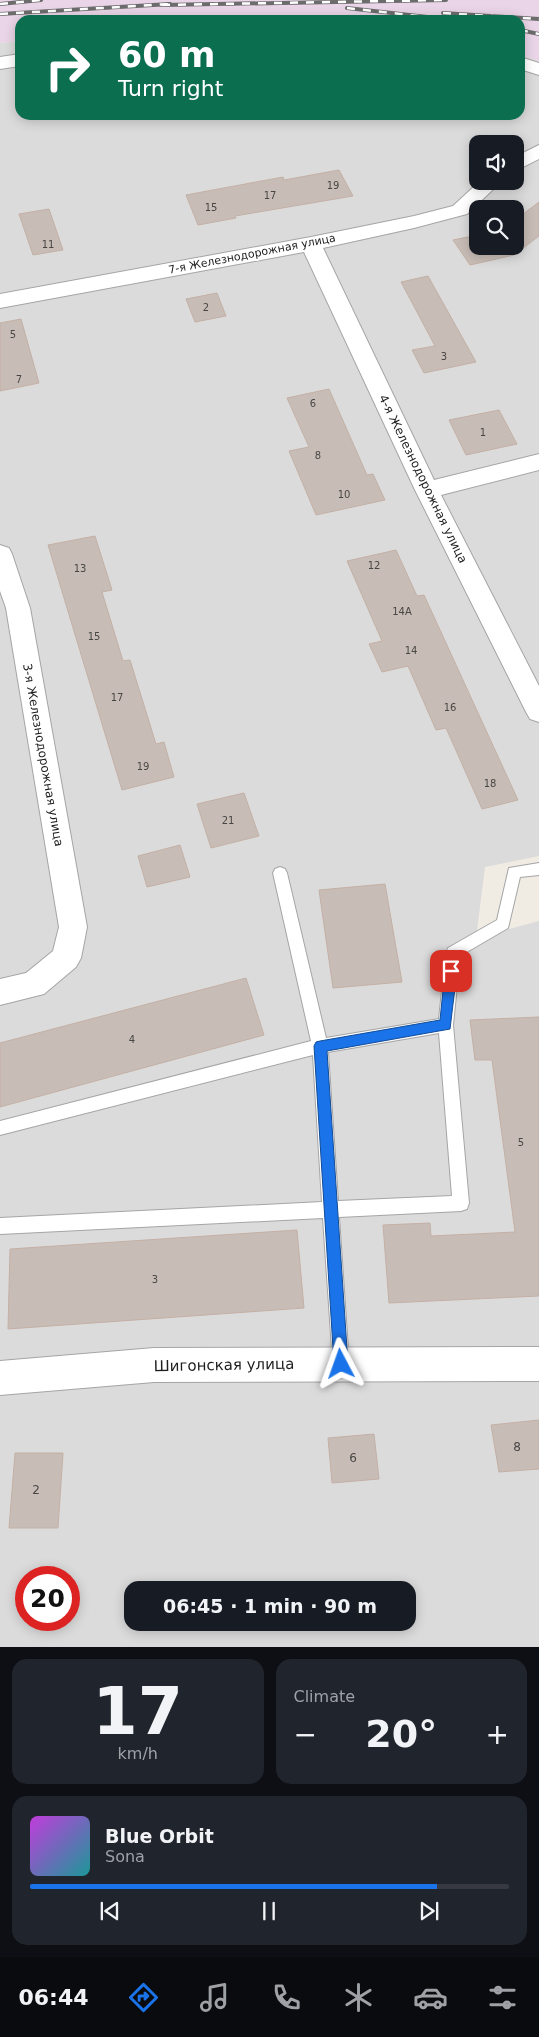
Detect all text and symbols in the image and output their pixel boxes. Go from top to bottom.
icon: right [35,35,100,100]
text: 60 m [118,35,215,75]
text: Turn right [118,76,223,101]
map controls [469,135,524,255]
button: sound [469,135,524,190]
house number: 19 [327,180,339,191]
house number: 17 [264,190,276,201]
button: search [469,200,524,255]
house number: 15 [205,202,217,213]
street label: 7-я Железнодорожная улица [167,231,337,277]
house number: 11 [42,239,54,250]
house number: 2 [203,302,209,313]
house number: 5 [10,329,16,340]
house number: 3 [441,351,447,362]
house number: 7 [16,374,22,385]
street label: 4-я Железнодорожная улица [376,392,470,566]
house number: 6 [310,398,316,409]
house number: 1 [480,427,486,438]
house number: 8 [315,450,321,461]
house number: 10 [338,489,350,500]
house number: 12 [368,560,380,571]
house number: 13 [74,563,86,574]
house number: 14А [392,606,412,617]
house number: 15 [88,631,100,642]
house number: 14 [405,645,417,656]
street label: 3-я Железнодорожная улица [20,662,66,848]
house number: 17 [111,692,123,703]
house number: 16 [444,702,456,713]
house number: 19 [137,761,149,772]
house number: 18 [484,778,496,789]
house number: 21 [222,815,234,826]
pin [430,950,472,992]
icon: arrive [437,957,465,985]
house number: 4 [129,1034,135,1045]
house number: 5 [518,1137,524,1148]
house number: 3 [152,1274,158,1285]
position arrow [314,1337,366,1389]
street label: Шигонская улица [154,1355,294,1375]
house number: 8 [513,1440,521,1454]
house number: 6 [349,1451,357,1465]
house number: 2 [32,1483,40,1497]
speed limit sign: 20 [15,1566,80,1631]
text: 06:45 · 1 min · 90 m [163,1595,377,1617]
text: 17 [93,1674,183,1749]
text: Climate [294,1687,355,1706]
text: 20° [365,1712,437,1756]
text: − [294,1718,317,1751]
text: + [486,1718,509,1751]
text: km/h [118,1744,158,1763]
text: Blue Orbit [105,1825,214,1847]
text: Sona [105,1847,145,1866]
icon: previous [96,1897,124,1925]
icon: pause [255,1897,283,1925]
icon: next [415,1897,443,1925]
icon: directions [126,1980,161,2015]
icon: music [197,1980,232,2015]
icon: phone [269,1980,304,2015]
icon: climate [341,1980,376,2015]
icon: car [413,1980,448,2015]
icon: filters [485,1980,520,2015]
text: 06:44 [18,1985,89,2010]

